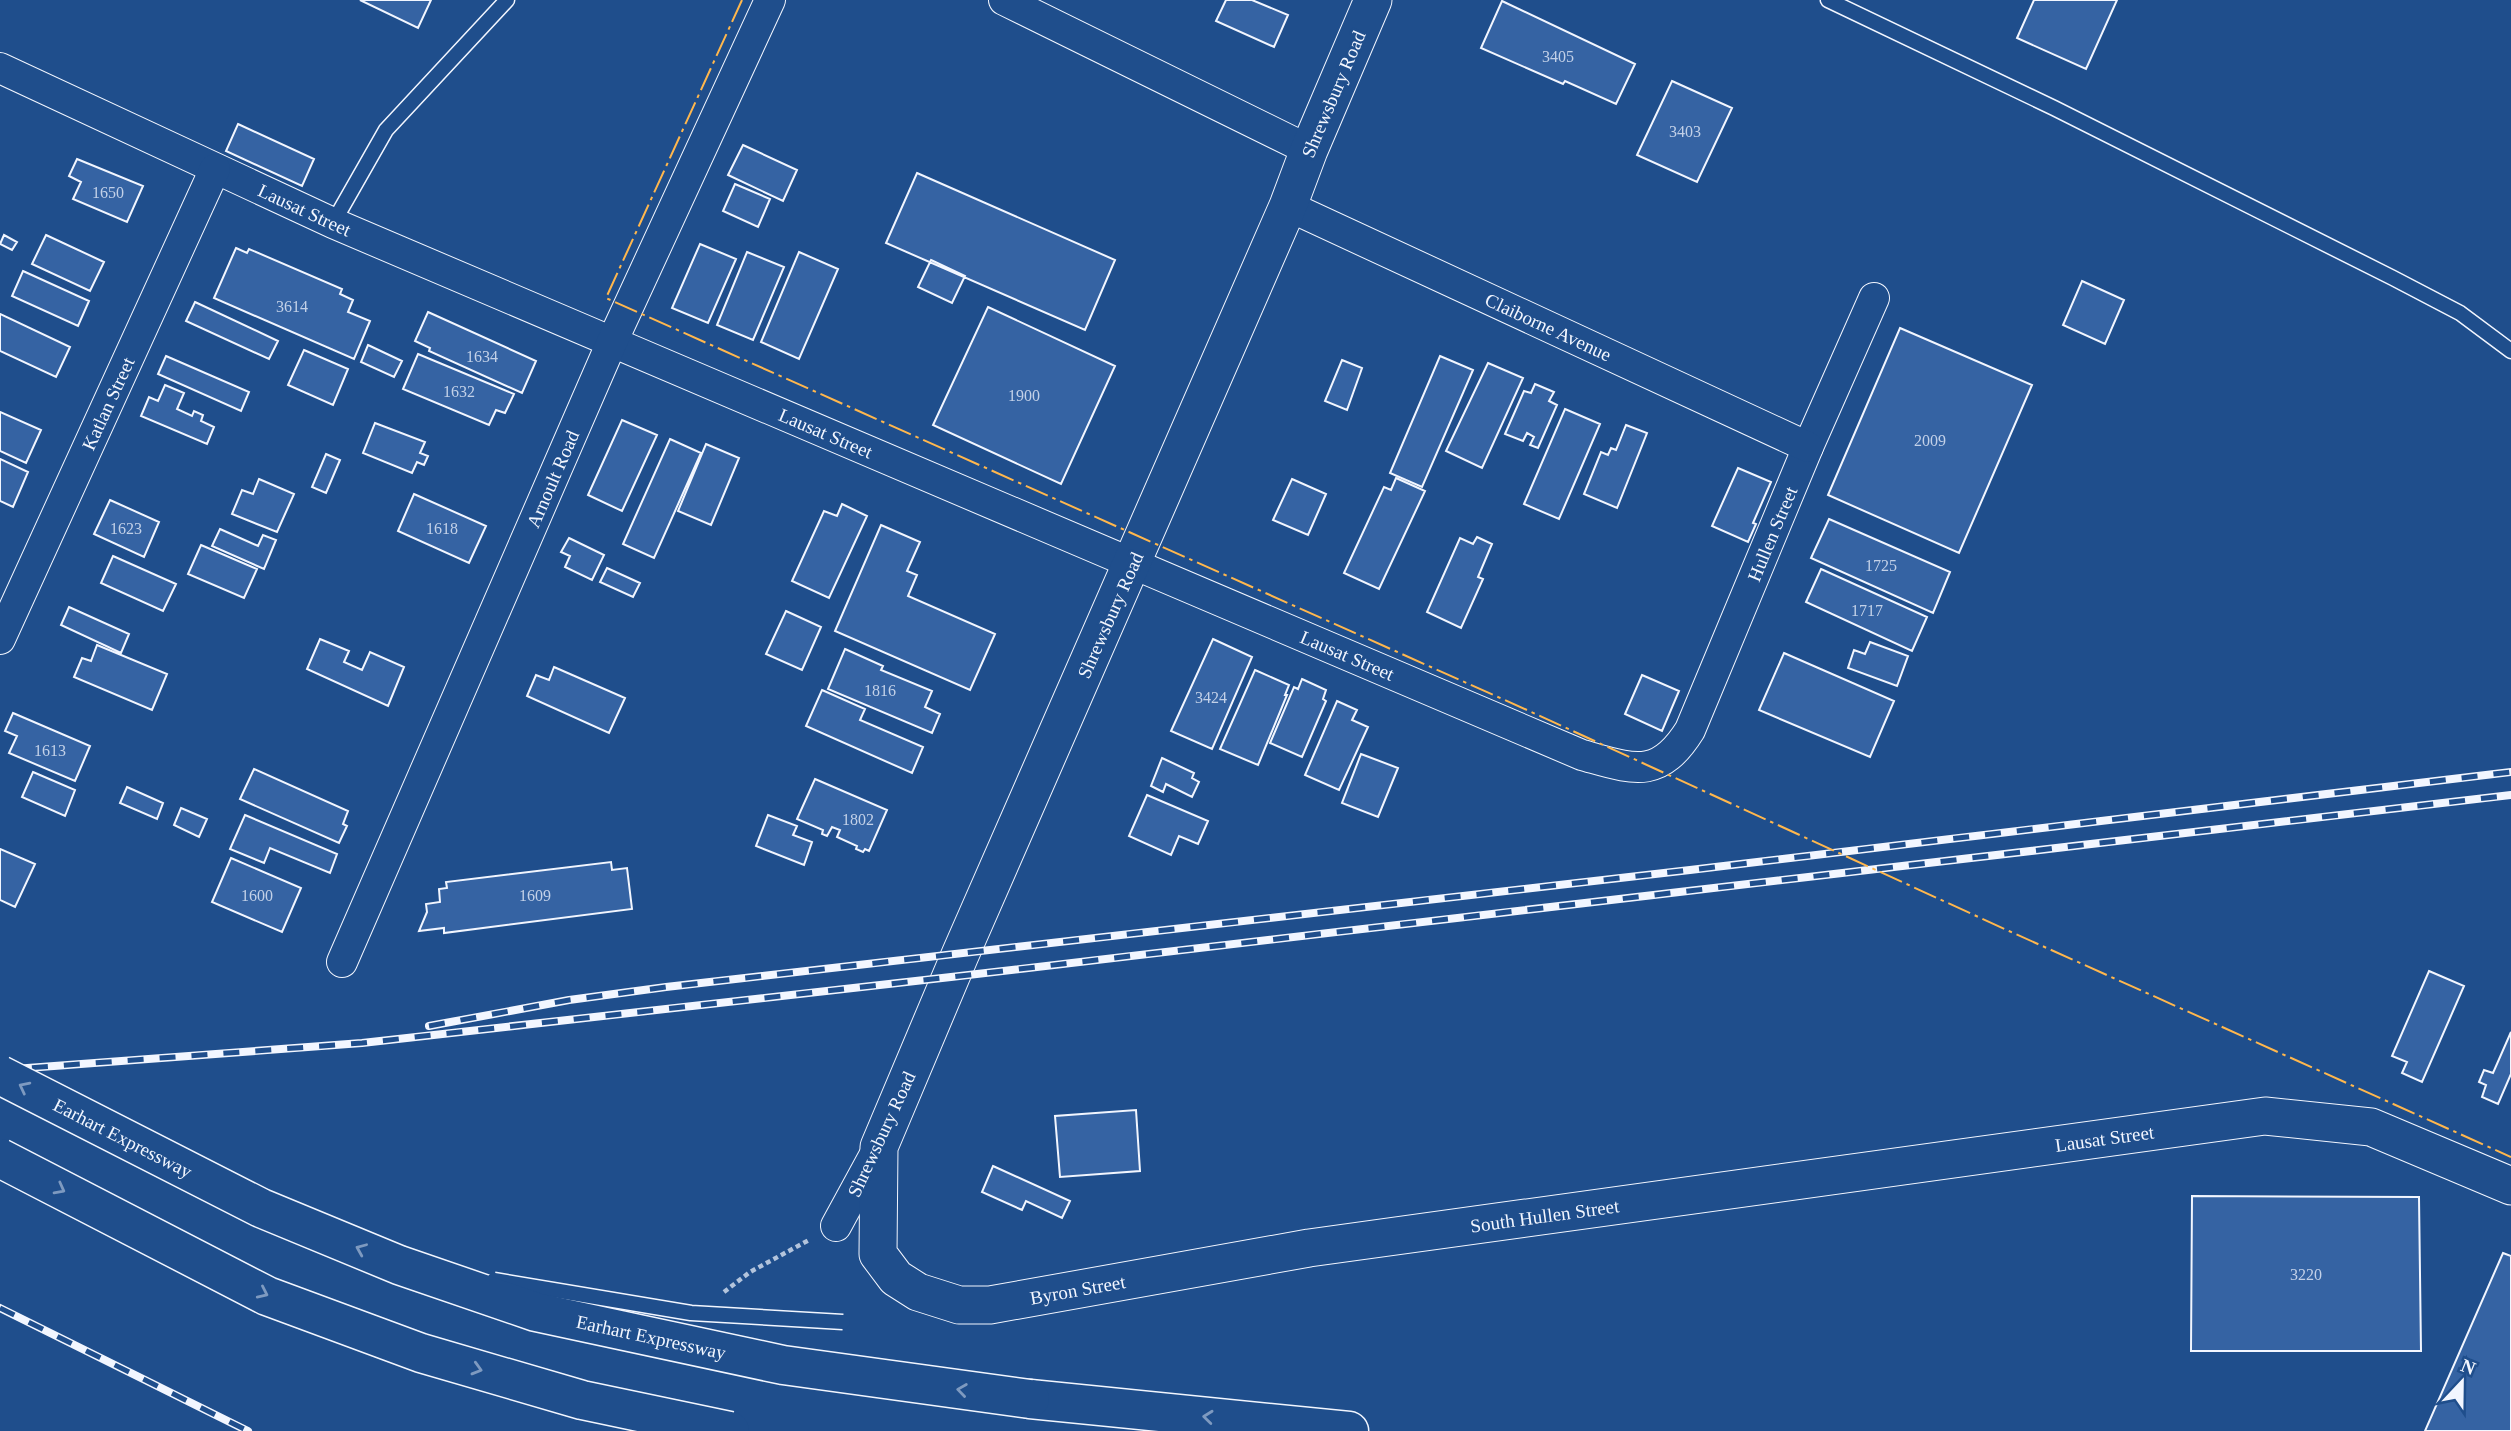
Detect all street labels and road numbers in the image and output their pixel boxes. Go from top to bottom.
street label: Shrewsbury Road [1297,27,1370,161]
street label: Lausat Street [255,180,355,241]
street label: Claiborne Avenue [1482,289,1614,365]
street label: Katlan Street [78,353,139,453]
street label: Lausat Street [776,404,876,463]
street label: Arnoult Road [522,427,583,531]
street label: Hullen Street [1743,483,1802,584]
street label: Shrewsbury Road [1073,549,1148,681]
street label: Lausat Street [1297,626,1398,685]
street label: Shrewsbury Road [843,1068,920,1200]
street label: Earhart Expressway [50,1094,196,1182]
street label: Lausat Street [2054,1121,2156,1156]
street label: South Hullen Street [1469,1195,1621,1237]
street label: Byron Street [1028,1271,1128,1309]
street label: Earhart Expressway [574,1311,728,1364]

